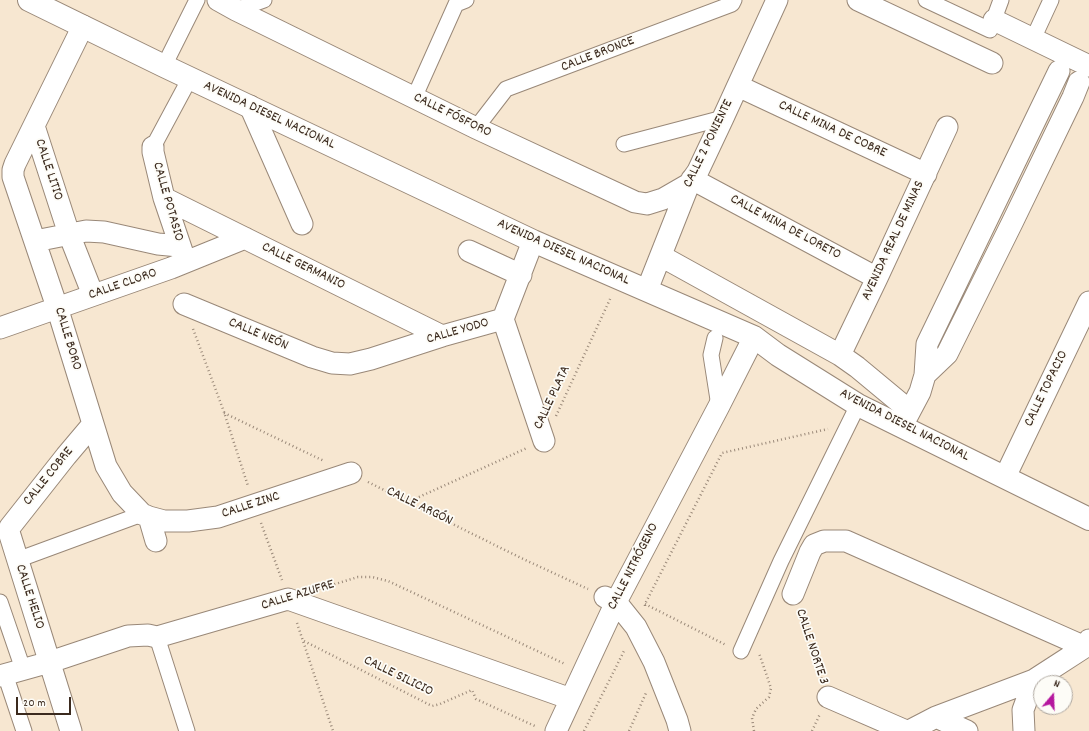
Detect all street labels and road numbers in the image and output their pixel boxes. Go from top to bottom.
street label: CALLE BRONCE [559,33,637,77]
street label: AVENIDA DIESEL NACIONAL [200,78,338,154]
street label: CALLE FÓSFORO [410,90,494,142]
street label: CALLE 2 PONIENTE [680,97,738,191]
street label: CALLE MINA DE COBRE [775,98,889,162]
street label: CALLE LITIO [30,137,66,203]
street label: CALLE POTASIO [148,160,186,244]
street label: AVENIDA REAL DE MINAS [859,179,929,303]
street label: CALLE MINA DE LORETO [727,192,843,264]
street label: AVENIDA DIESEL NACIONAL [494,216,632,290]
street label: CALLE GERMANIO [258,240,348,294]
street label: CALLE CLORO [87,265,159,305]
street label: CALLE BORO [49,305,85,373]
street label: CALLE NEÓN [226,315,290,355]
street label: CALLE YODO [425,315,491,349]
street label: CALLE TOPACIO [1021,348,1073,430]
street label: CALLE PLATA [531,363,575,433]
street label: AVENIDA DIESEL NACIONAL [836,386,972,466]
street label: CALLE COBRE [20,444,78,510]
street label: CALLE ARGÓN [383,484,455,530]
street label: CALLE ZINC [220,489,282,523]
street label: CALLE NITRÓGENO [605,521,663,613]
street label: CALLE HELIO [11,562,47,632]
street label: CALLE AZUFRE [259,577,337,615]
street label: CALLE NORTE 3 [791,607,831,687]
street label: CALLE SILICIO [360,653,436,701]

